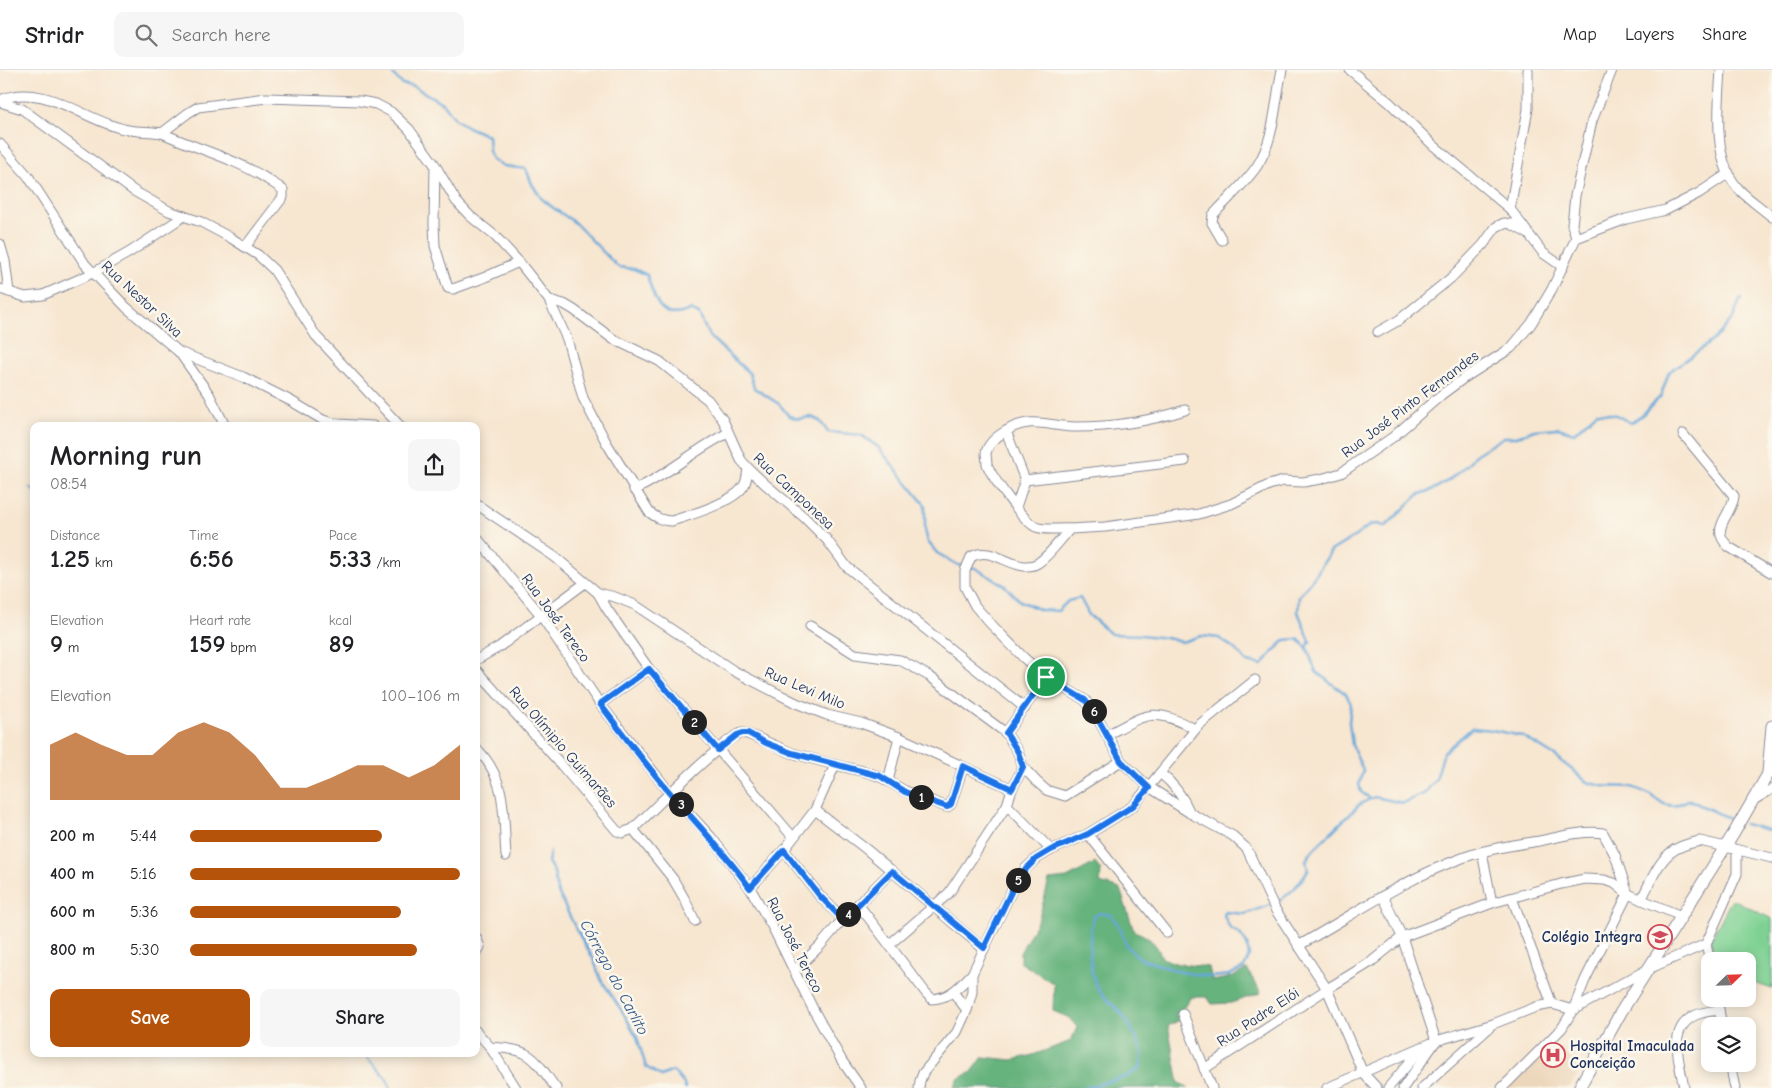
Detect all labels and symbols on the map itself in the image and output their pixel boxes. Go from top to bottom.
street label: Rua Nestor Silva [98,257,186,341]
street label: Rua José Pinto Fernandes [1338,347,1482,461]
street label: Rua Camponesa [750,449,838,533]
street label: Rua José Tereco [518,570,594,666]
pin [1025,656,1067,698]
street label: Rua Levi Milo [762,663,848,713]
street label: Rua Olímipio Guimarães [505,683,621,811]
pin: 6 [1082,698,1106,724]
pin: 2 [682,710,706,734]
pin: 1 [908,784,934,810]
pin: 3 [668,792,694,816]
pin: 5 [1006,868,1030,892]
street label: Rua José Tereco [763,894,827,996]
pin: 4 [836,902,860,926]
water label: Córrego do Carlito [576,917,652,1038]
school or university icon: Colégio Integra [1647,924,1673,950]
place label: Colégio Integra [1542,928,1642,946]
north arrow [1701,952,1756,1008]
street label: Rua Padre Elói [1213,984,1303,1050]
place label: Hospital Imaculada Conceição [1570,1037,1694,1072]
hospital icon: Hospital Imaculada Conceição [1540,1042,1566,1068]

